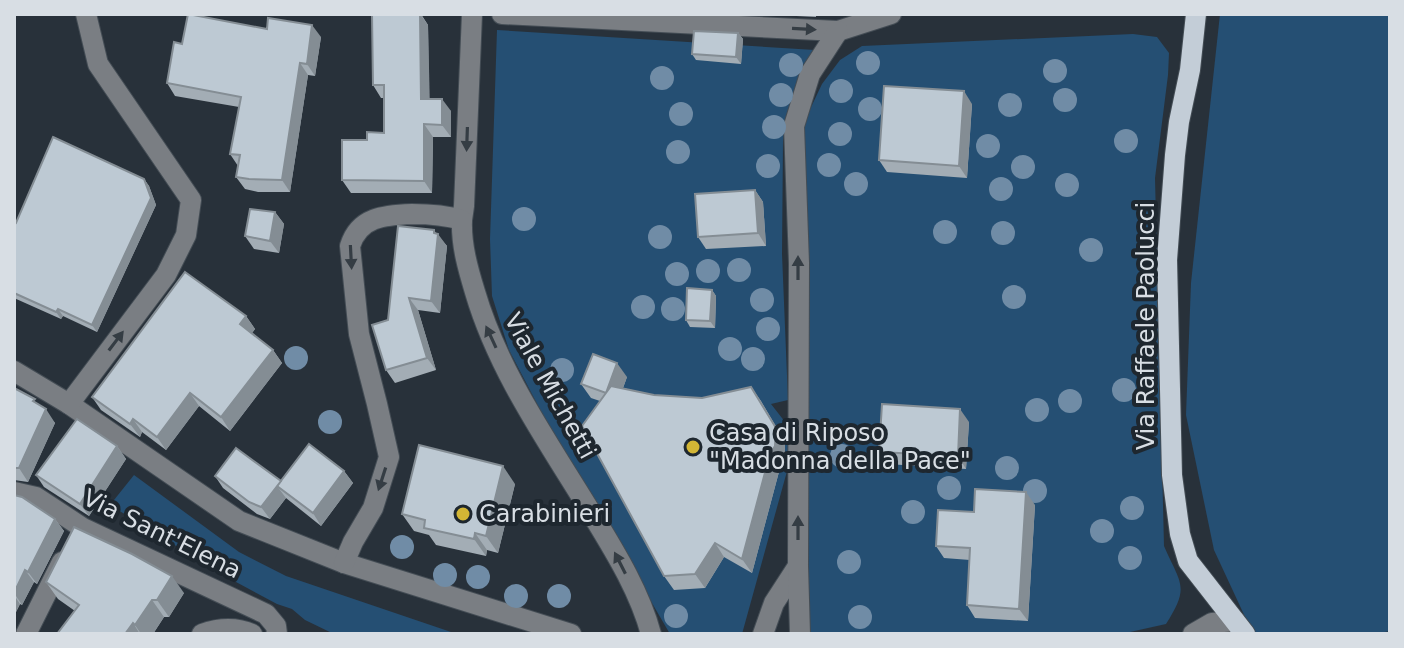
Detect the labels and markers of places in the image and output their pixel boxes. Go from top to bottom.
place label: Casa di Riposo "Madonna della Pace" [709,419,971,475]
marker: Casa di Riposo "Madonna della Pace" [684,438,702,456]
place label: Carabinieri [479,500,610,528]
marker: Carabinieri [454,505,472,523]

